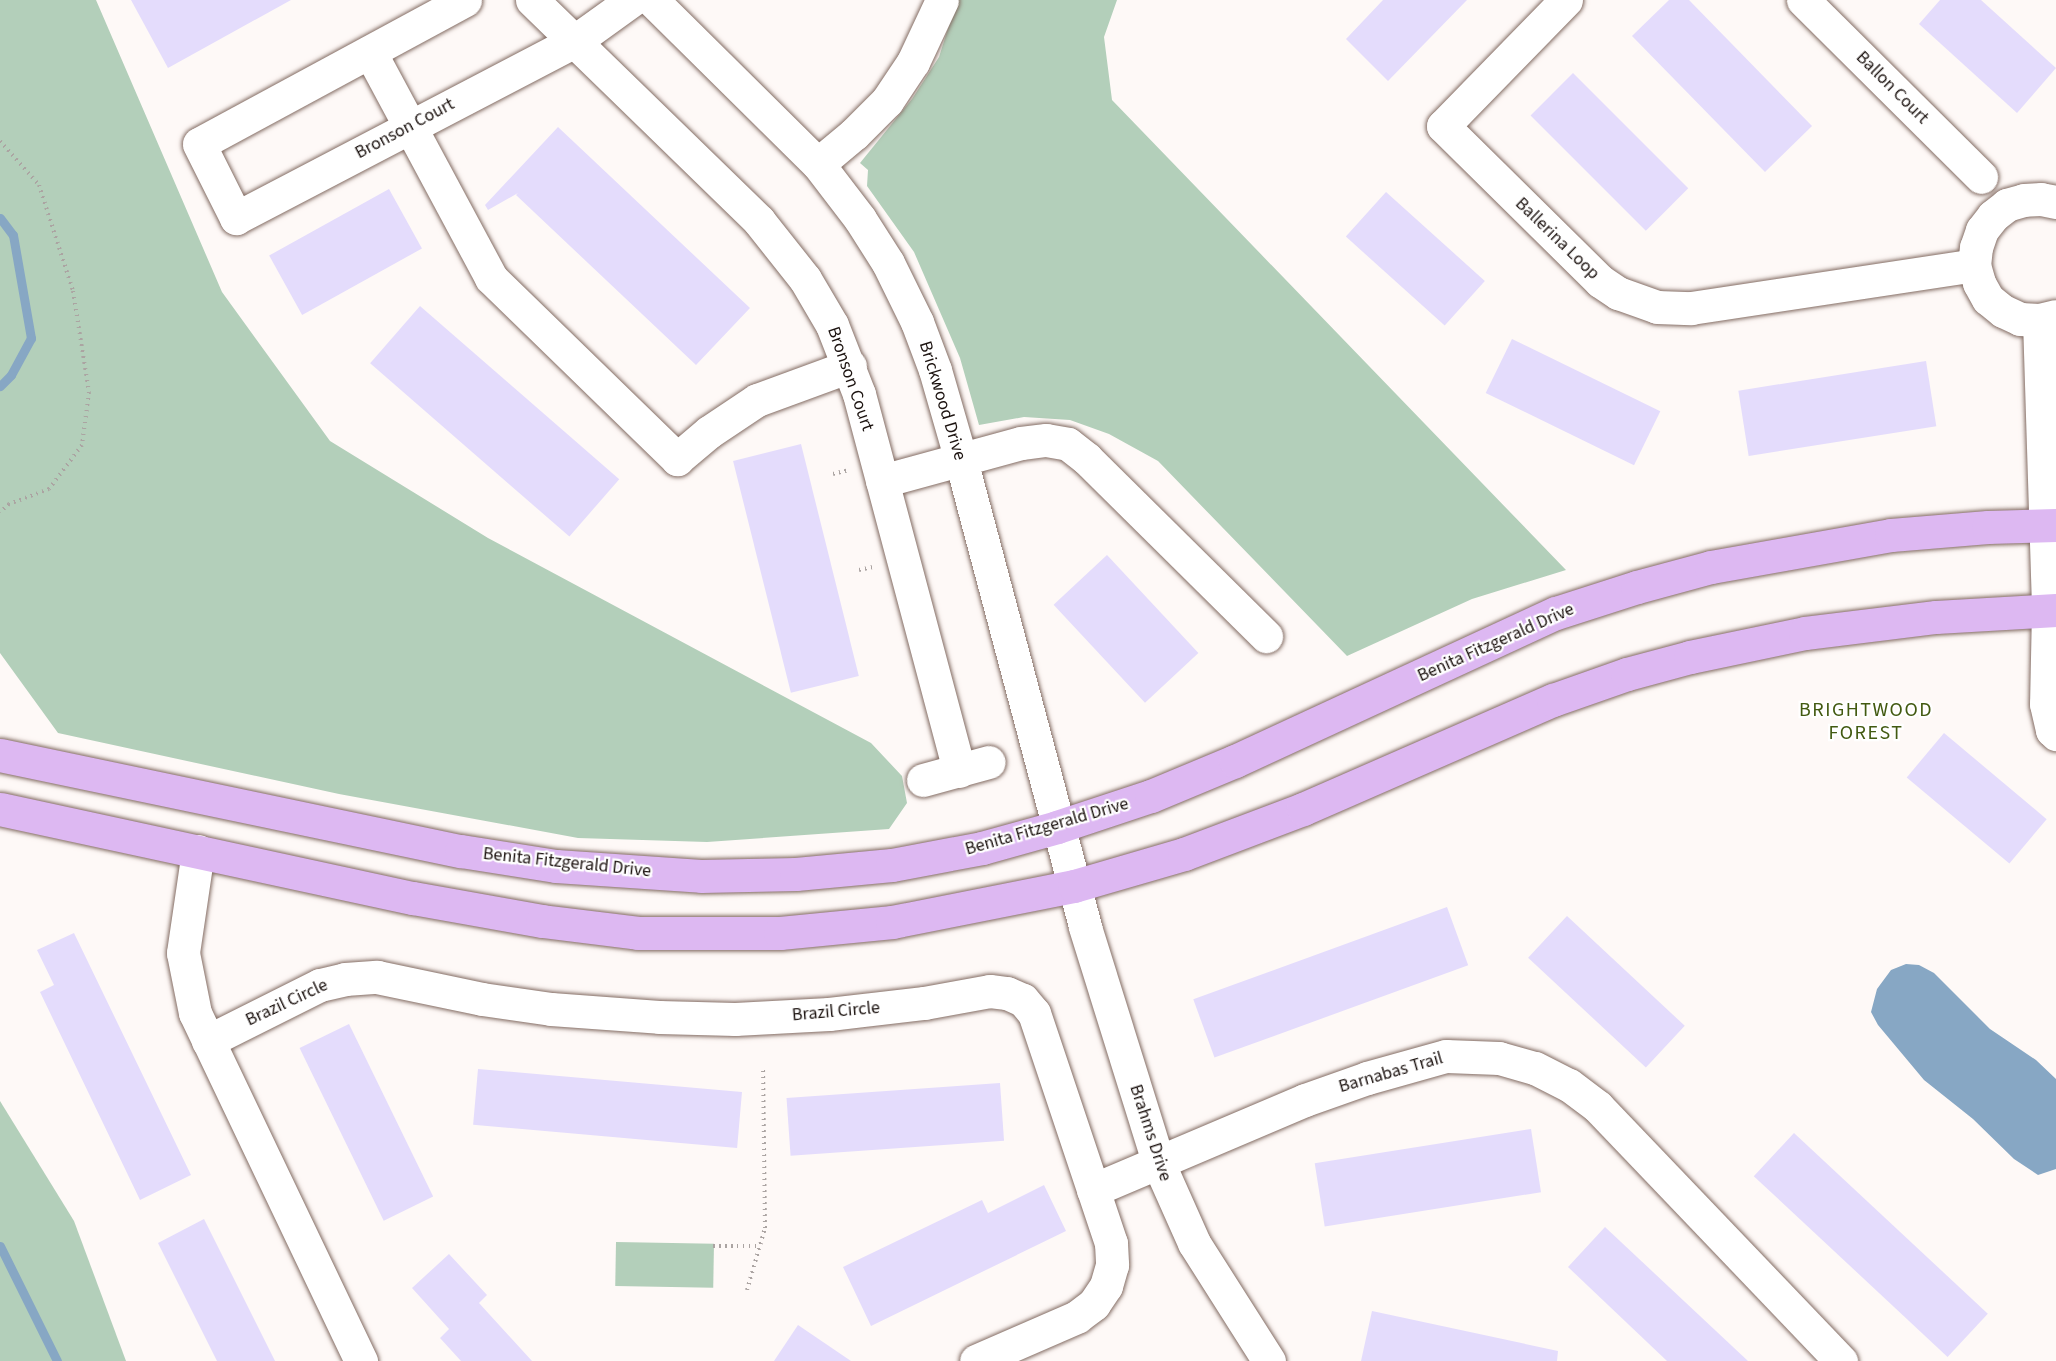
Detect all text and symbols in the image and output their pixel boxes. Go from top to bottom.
street label: Ballon Court [1851,47,1933,129]
street label: Bronson Court [352,94,458,164]
street label: Ballerina Loop [1510,193,1604,285]
street label: Bronson Court [822,324,878,434]
street label: Brickwood Drive [914,339,970,463]
street label: Benita Fitzgerald Drive [1414,599,1578,687]
district label: BRIGHTWOOD FOREST [1799,699,1933,746]
street label: Benita Fitzgerald Drive [963,793,1131,861]
street label: Benita Fitzgerald Drive [482,843,652,883]
street label: Brazil Circle [242,975,332,1031]
street label: Brazil Circle [791,997,881,1027]
street label: Barnabas Trail [1336,1048,1446,1098]
street label: Brahms Drive [1124,1082,1176,1184]

